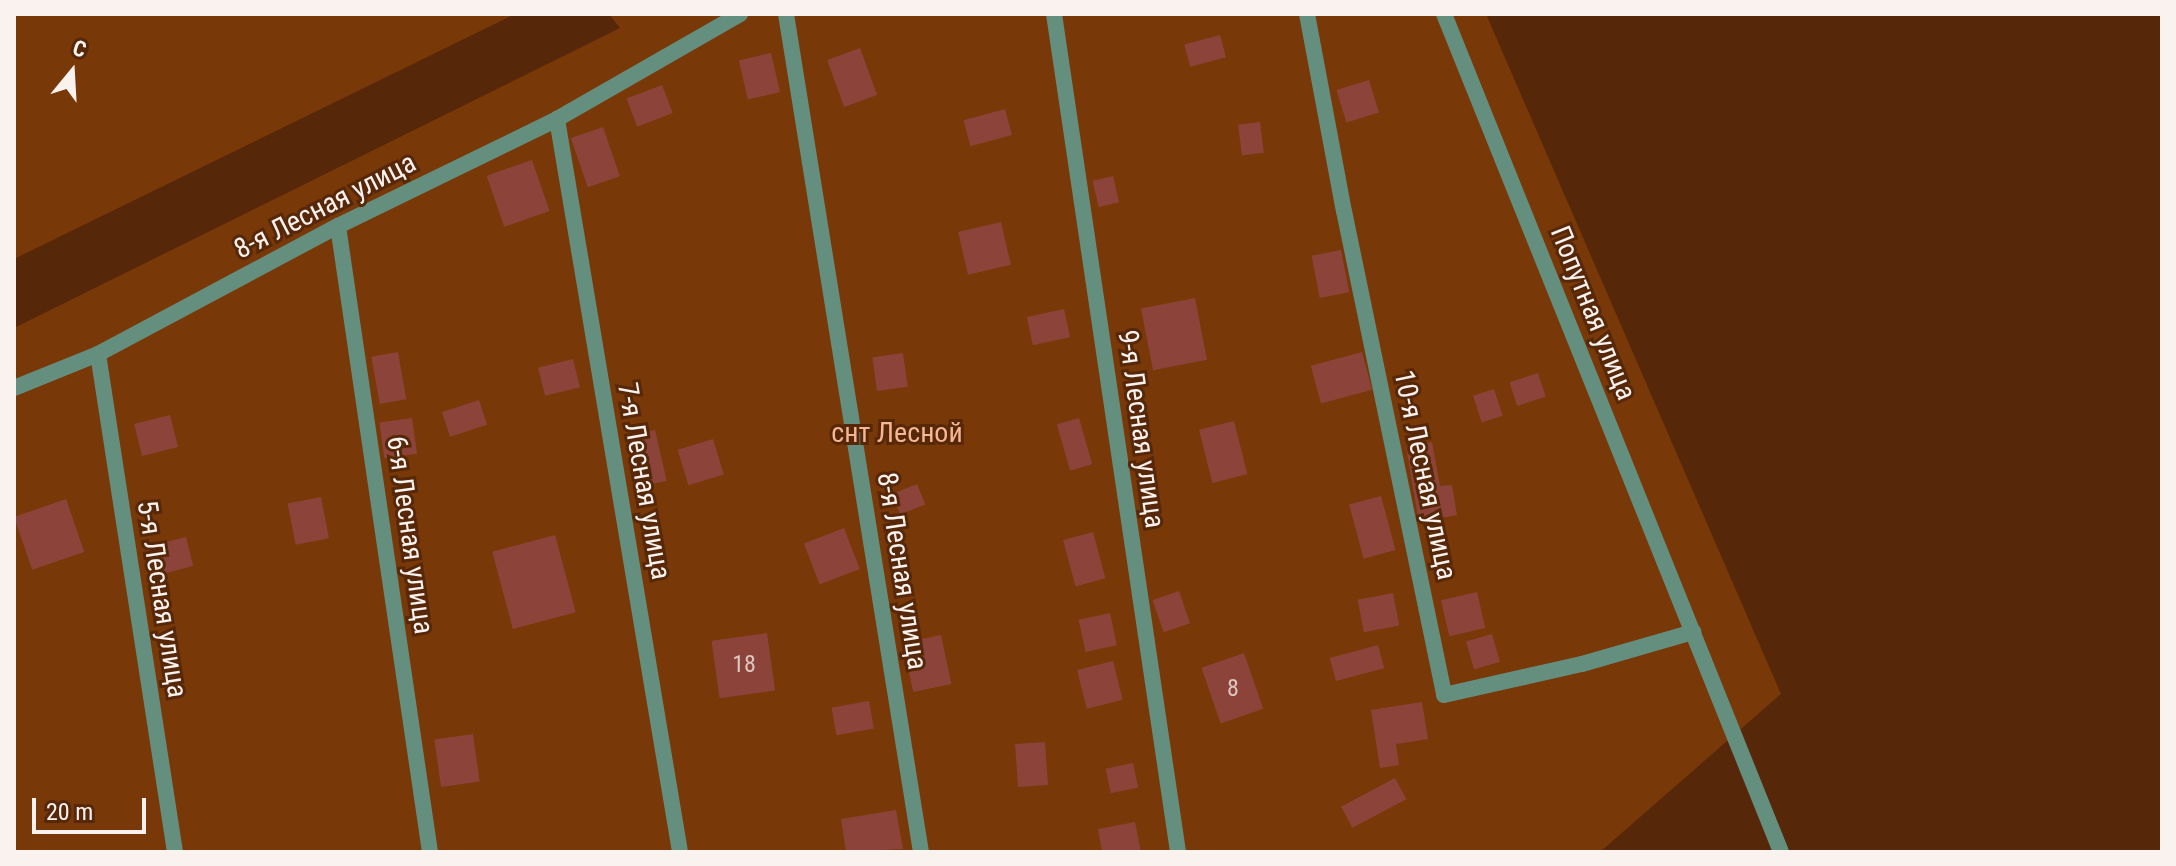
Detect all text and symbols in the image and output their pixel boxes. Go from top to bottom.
north arrow [32,32,112,112]
text: С [70,35,89,63]
street label: 8-я Лесная улица [229,146,421,266]
street label: Попутная улица [1543,221,1643,405]
street label: 9-я Лесная улица [1110,328,1172,530]
street label: 10-я Лесная улица [1386,367,1464,583]
street label: 7-я Лесная улица [610,380,678,582]
park label: снт Лесной [831,416,963,450]
street label: 6-я Лесная улица [379,434,441,636]
street label: 8-я Лесная улица [870,470,934,672]
street label: 5-я Лесная улица [130,498,194,700]
house number: 18 [732,651,756,679]
house number: 8 [1227,675,1239,703]
scale bar [36,782,150,832]
text: 20 m [46,798,93,826]

